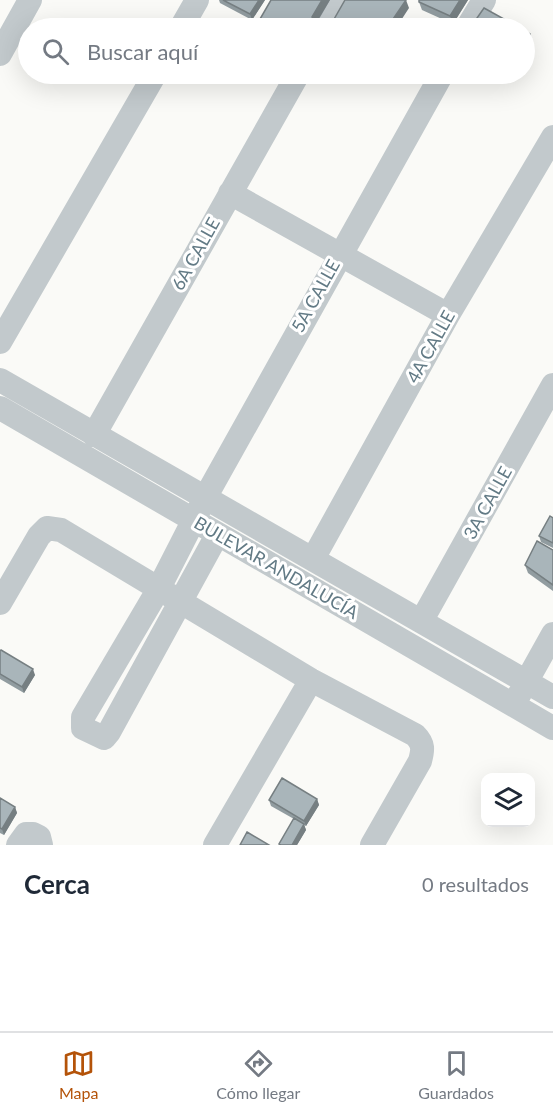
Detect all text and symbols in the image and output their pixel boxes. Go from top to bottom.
search box [18,18,535,84]
icon: search [39,35,72,68]
text: Buscar aquí [87,38,198,65]
street label: 6A CALLE [166,213,224,294]
street label: 5A CALLE [286,255,344,336]
street label: 4A CALLE [401,306,459,387]
street label: 3A CALLE [458,462,516,543]
street label: BULEVAR ANDALUCÍA [190,511,363,624]
map controls [481,773,535,827]
button: layers [481,773,535,827]
text: Cerca [24,868,90,900]
text: 0 resultados [422,872,529,896]
tab: Mapa [59,1047,98,1102]
tab: Cómo llegar [216,1047,300,1102]
tab: Guardados [418,1047,494,1102]

